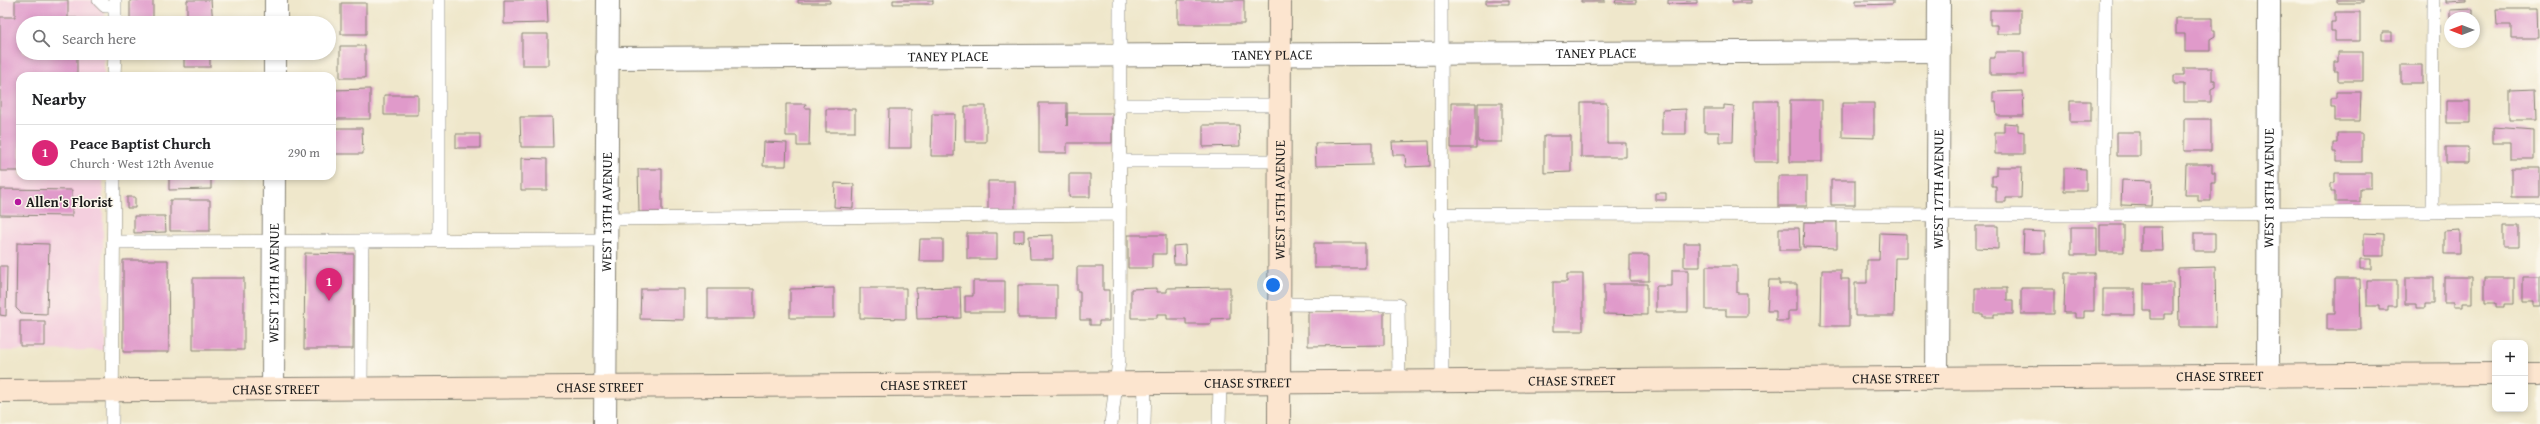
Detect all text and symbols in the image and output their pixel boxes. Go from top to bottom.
north arrow [2444,12,2480,48]
search box [16,16,336,60]
icon: search [30,27,52,49]
text: Search here [62,28,136,49]
street label: TANEY PLACE [1556,43,1636,63]
street label: TANEY PLACE [1232,44,1312,65]
street label: TANEY PLACE [908,46,988,66]
text: Nearby [32,86,86,111]
street label: WEST 18TH AVENUE [2258,128,2279,248]
street label: WEST 17TH AVENUE [1928,129,1948,249]
text: Peace Baptist Church [70,133,211,154]
street label: WEST 15TH AVENUE [1269,140,1290,260]
text: 1 [42,143,48,162]
text: 290 m [288,143,320,162]
street label: WEST 13TH AVENUE [596,152,617,272]
text: Church · West 12th Avenue [70,154,214,173]
place label: Allen's Florist [26,192,114,212]
marker: Allen's Florist [13,197,23,207]
street label: WEST 12TH AVENUE [263,223,284,343]
pin: 1 [316,268,342,301]
your location [1263,275,1283,295]
map controls [2492,340,2528,412]
button: + [2492,340,2528,376]
street label: CHASE STREET [2176,366,2264,386]
street label: CHASE STREET [1852,368,1940,388]
street label: CHASE STREET [1528,370,1616,391]
street label: CHASE STREET [1204,372,1292,393]
street label: CHASE STREET [880,374,968,395]
button: − [2492,376,2528,412]
street label: CHASE STREET [556,377,644,397]
street label: CHASE STREET [232,379,320,399]

